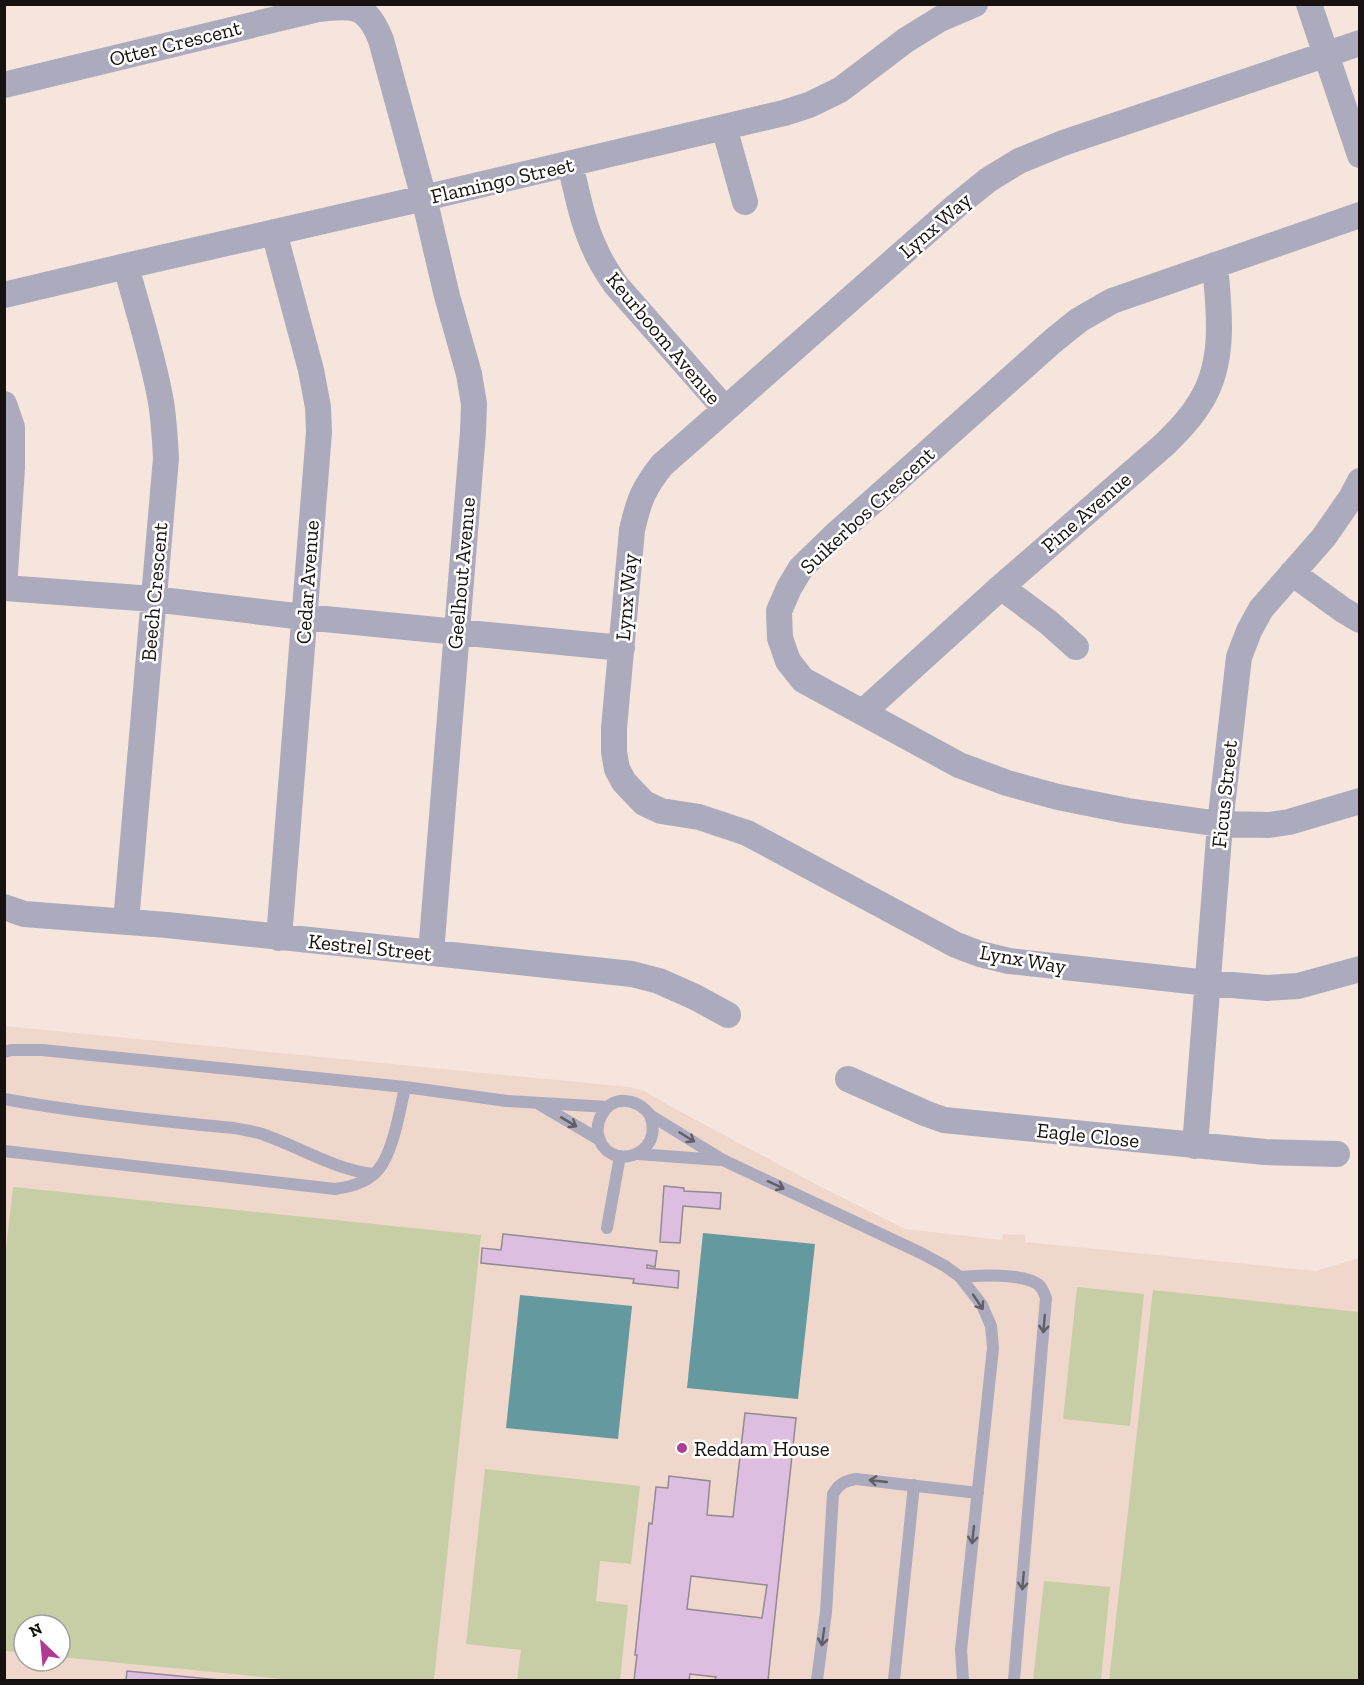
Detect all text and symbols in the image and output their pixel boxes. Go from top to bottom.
street label: Otter Crescent [107,15,244,71]
street label: Flamingo Street [428,151,576,209]
street label: Lynx Way [894,187,976,263]
street label: Keurboom Avenue [601,267,727,409]
street label: Suikerbos Crescent [795,441,940,579]
street label: Pine Avenue [1036,466,1136,558]
street label: Geelhout Avenue [442,496,480,650]
street label: Cedar Avenue [290,519,324,645]
street label: Beech Crescent [135,521,173,662]
street label: Lynx Way [610,552,642,642]
street label: Ficus Street [1206,739,1242,849]
street label: Kestrel Street [307,928,433,966]
street label: Lynx Way [978,939,1068,979]
one-way arrow [560,1116,577,1128]
street label: Eagle Close [1035,1117,1141,1153]
one-way arrow [678,1131,695,1144]
one-way arrow [767,1179,785,1191]
one-way arrow [973,1293,985,1310]
one-way arrow [1038,1314,1049,1333]
place label: Reddam House [694,1436,830,1461]
marker: Reddam House [675,1441,689,1455]
one-way arrow [869,1475,889,1486]
one-way arrow [968,1524,979,1544]
one-way arrow [1017,1571,1028,1591]
north arrow [12,1613,72,1673]
text: N [26,1619,45,1641]
one-way arrow [817,1626,828,1646]

